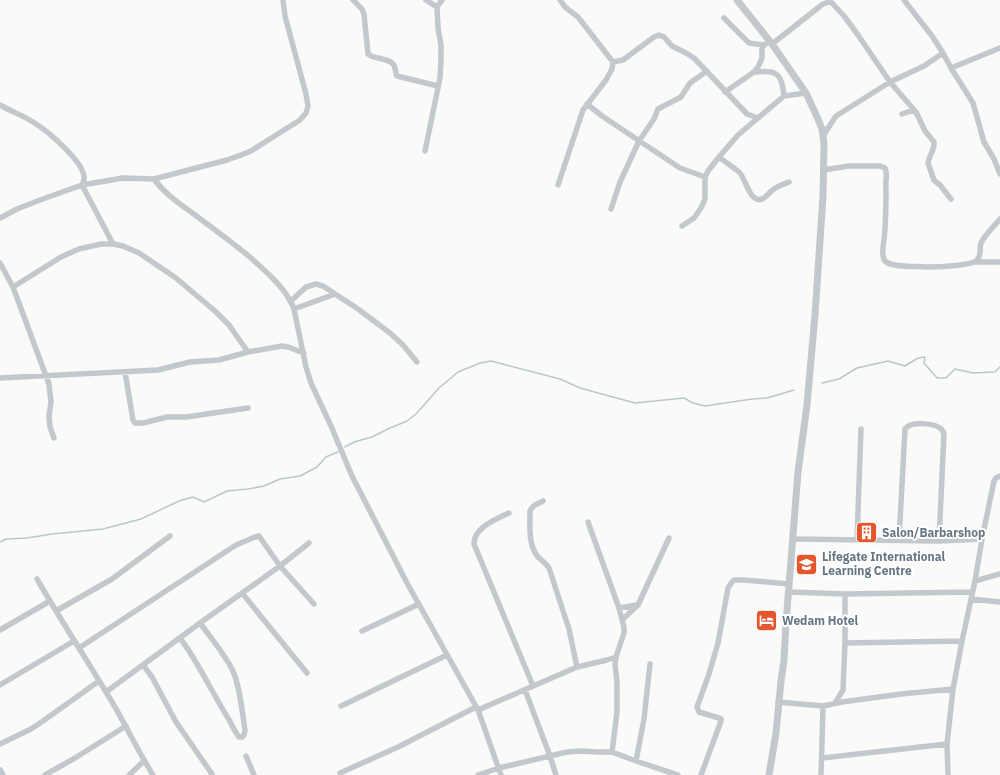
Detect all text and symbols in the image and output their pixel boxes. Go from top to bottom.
building icon: Salon/Barbarshop [853,520,879,546]
place label: Salon/Barbarshop [882,525,985,540]
place label: Lifegate International Learning Centre [822,549,945,578]
school or university icon: Lifegate International Learning Centre [793,551,819,577]
hotel icon: Wedam Hotel [753,608,779,634]
place label: Wedam Hotel [782,613,858,628]

